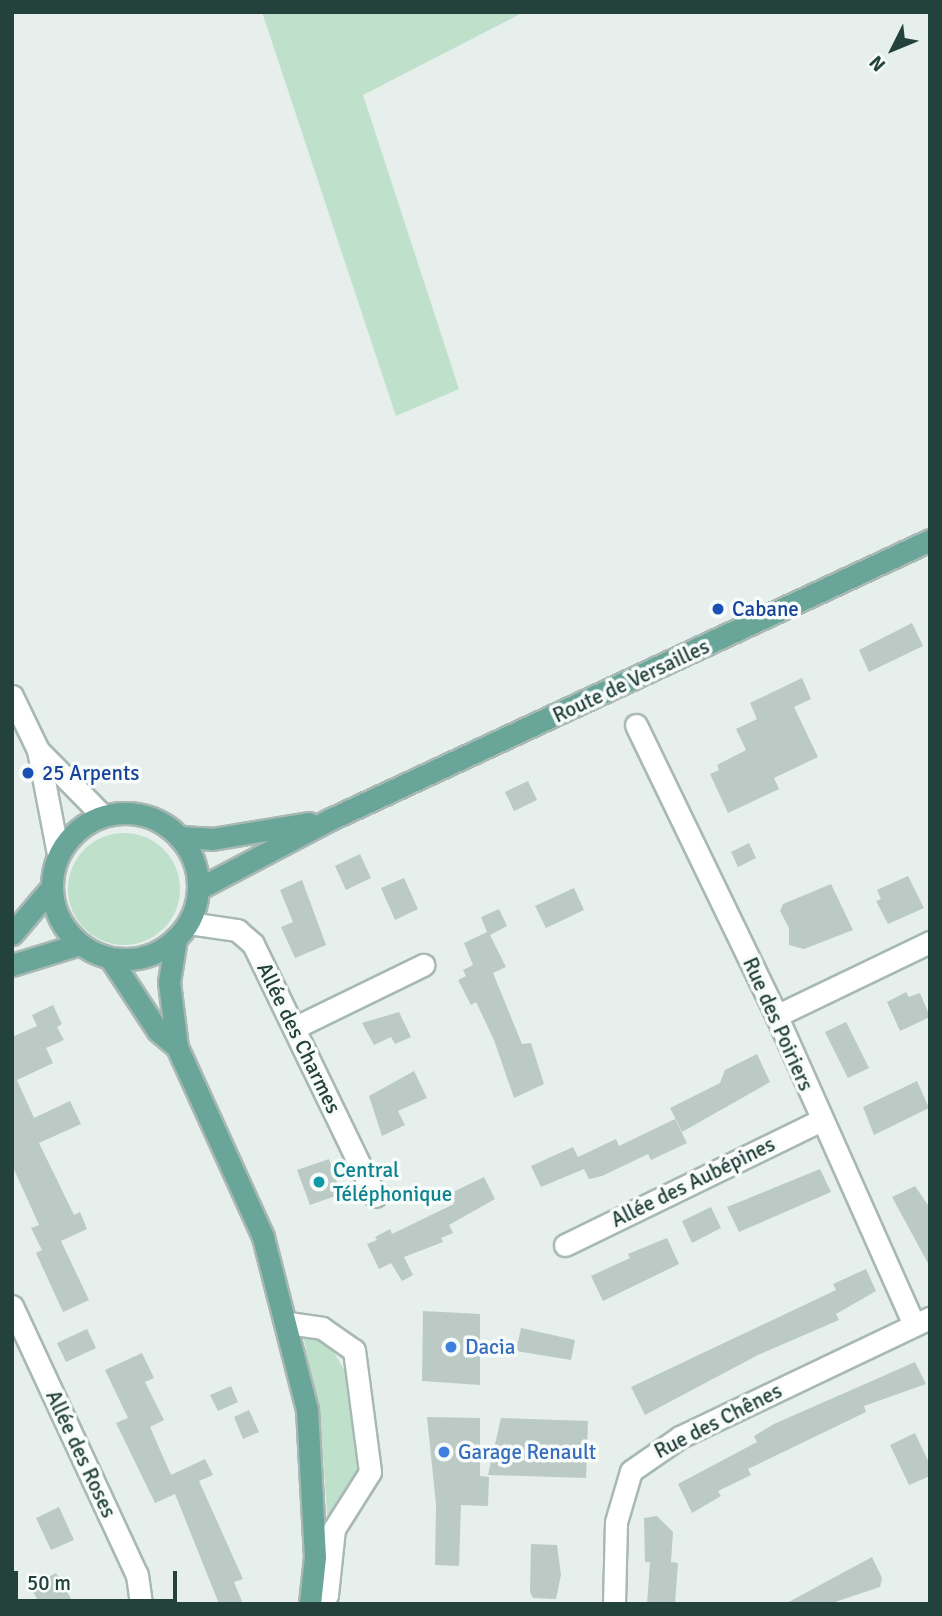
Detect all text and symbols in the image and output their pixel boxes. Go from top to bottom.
north arrow [858,14,928,84]
text: N [864,50,891,76]
place label: Cabane [732,596,799,622]
marker: Cabane [710,601,726,617]
street label: Route de Versailles [549,634,713,728]
place label: 25 Arpents [42,760,140,786]
marker: 25 Arpents [20,765,36,781]
street label: Rue des Poiriers [737,953,819,1095]
street label: Allée des Charmes [252,959,346,1117]
street label: Allée des Aubépines [607,1131,779,1233]
place label: Central Téléphonique [333,1157,452,1207]
marker: Central Téléphonique [311,1174,327,1190]
place label: Dacia [465,1334,515,1360]
marker: Dacia [443,1339,459,1355]
street label: Rue des Chênes [650,1378,786,1464]
street label: Allée des Roses [40,1386,122,1522]
place label: Garage Renault [458,1439,596,1465]
marker: Garage Renault [436,1444,452,1460]
scale bar [18,1556,180,1600]
text: 50 m [27,1570,71,1596]

